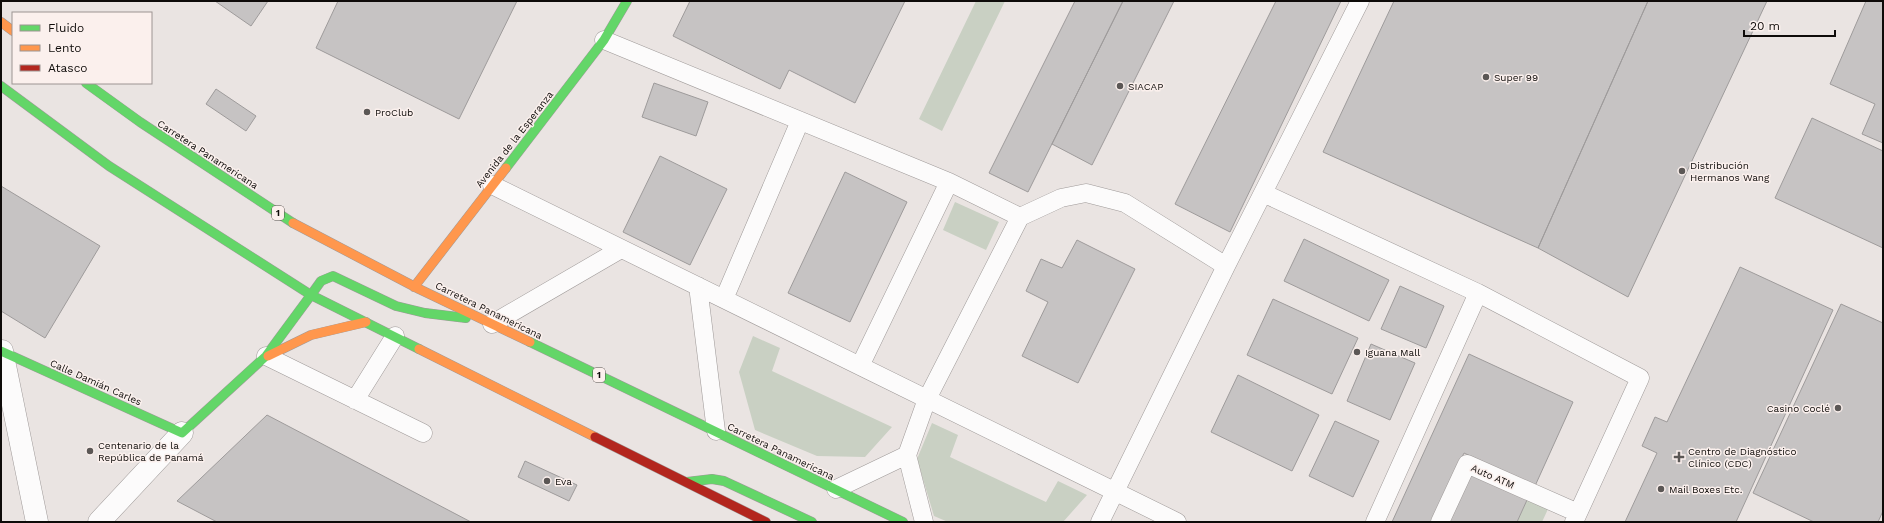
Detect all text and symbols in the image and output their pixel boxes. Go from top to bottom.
legend [12,12,152,84]
scale bar [1744,12,1835,38]
text: 20 m [1750,19,1780,33]
text: Fluido [48,21,84,35]
text: Lento [48,41,82,55]
text: Atasco [48,61,88,75]
marker: Super 99 [1481,72,1491,82]
place label: Super 99 [1494,72,1538,83]
marker: SIACAP [1115,81,1125,91]
place label: SIACAP [1128,81,1163,92]
street label: Avenida de la Esperanza [473,89,556,190]
marker: ProClub [362,107,372,117]
place label: ProClub [375,107,413,118]
street label: Carretera Panamericana [155,118,260,191]
place label: Distribución Hermanos Wang [1690,160,1770,183]
marker: Distribución Hermanos Wang [1677,166,1687,176]
road number: 1 [272,206,284,220]
street label: Carretera Panamericana [434,280,544,341]
marker: Iguana Mall [1352,347,1362,357]
place label: Iguana Mall [1365,347,1420,358]
street label: Calle Damián Carles [48,357,143,408]
road number: 1 [593,368,605,382]
place label: Casino Coclé [1767,403,1830,414]
marker: Casino Coclé [1833,403,1843,413]
street label: Carretera Panamericana [726,421,836,482]
place label: Centenario de la República de Panamá [98,440,204,463]
marker: Centenario de la República de Panamá [85,446,95,456]
place label: Centro de Diagnóstico Clínico (CDC) [1688,446,1796,469]
marker: Centro de Diagnóstico Clínico (CDC) [1673,451,1685,463]
street label: Auto ATM [1469,462,1516,491]
marker: Eva [542,476,552,486]
place label: Eva [555,476,572,487]
marker: Mail Boxes Etc. [1656,484,1666,494]
place label: Mail Boxes Etc. [1669,484,1742,495]

